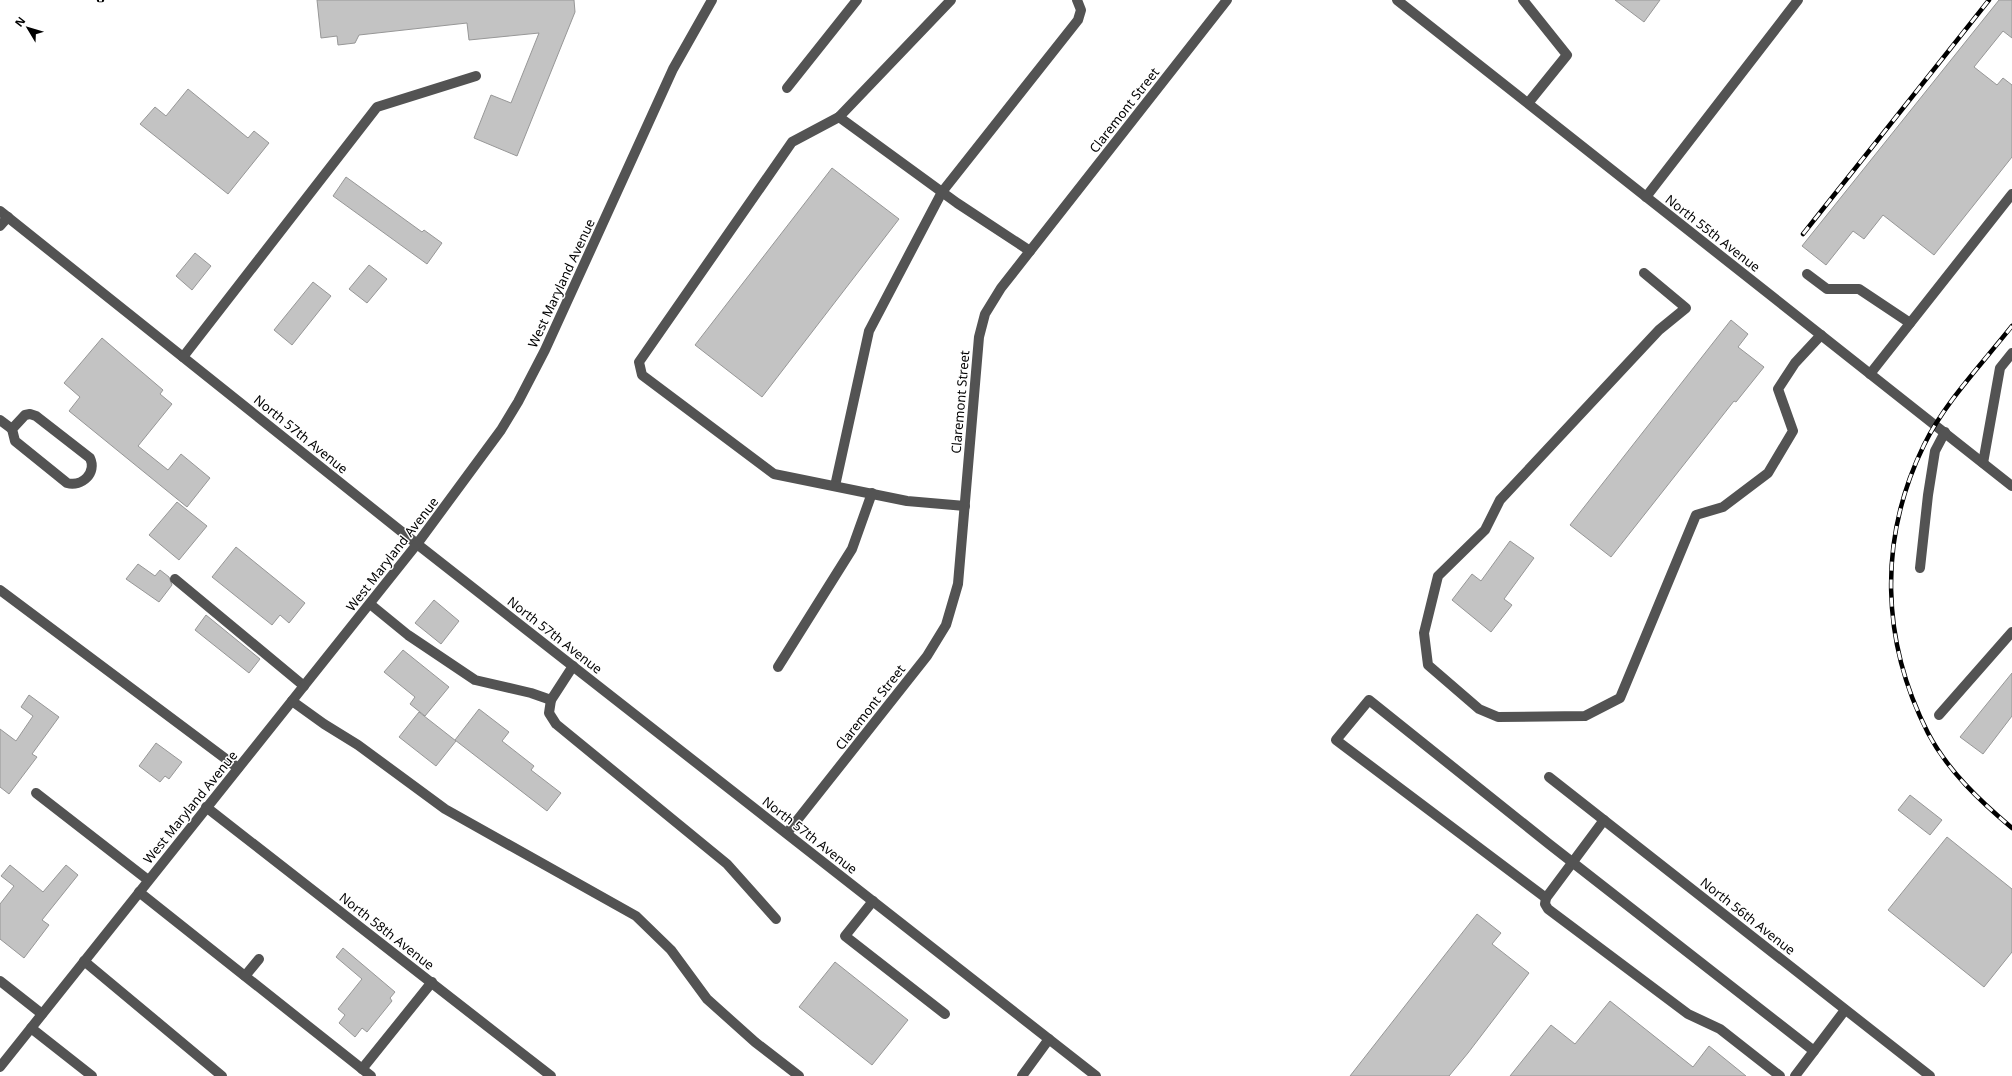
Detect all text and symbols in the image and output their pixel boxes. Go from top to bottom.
north arrow [8,8,48,48]
text: N [11,13,28,30]
street label: Claremont Street [1085,63,1163,156]
street label: North 55th Avenue [1662,190,1764,276]
street label: West Maryland Avenue [523,216,599,350]
street label: Claremont Street [947,349,974,454]
street label: North 57th Avenue [250,391,352,477]
street label: West Maryland Avenue [342,493,442,615]
street label: North 57th Avenue [504,592,606,678]
street label: Claremont Street [831,660,909,753]
street label: West Maryland Avenue [139,747,241,867]
street label: North 57th Avenue [759,792,861,878]
street label: North 56th Avenue [1697,873,1799,959]
street label: North 58th Avenue [336,888,438,974]

